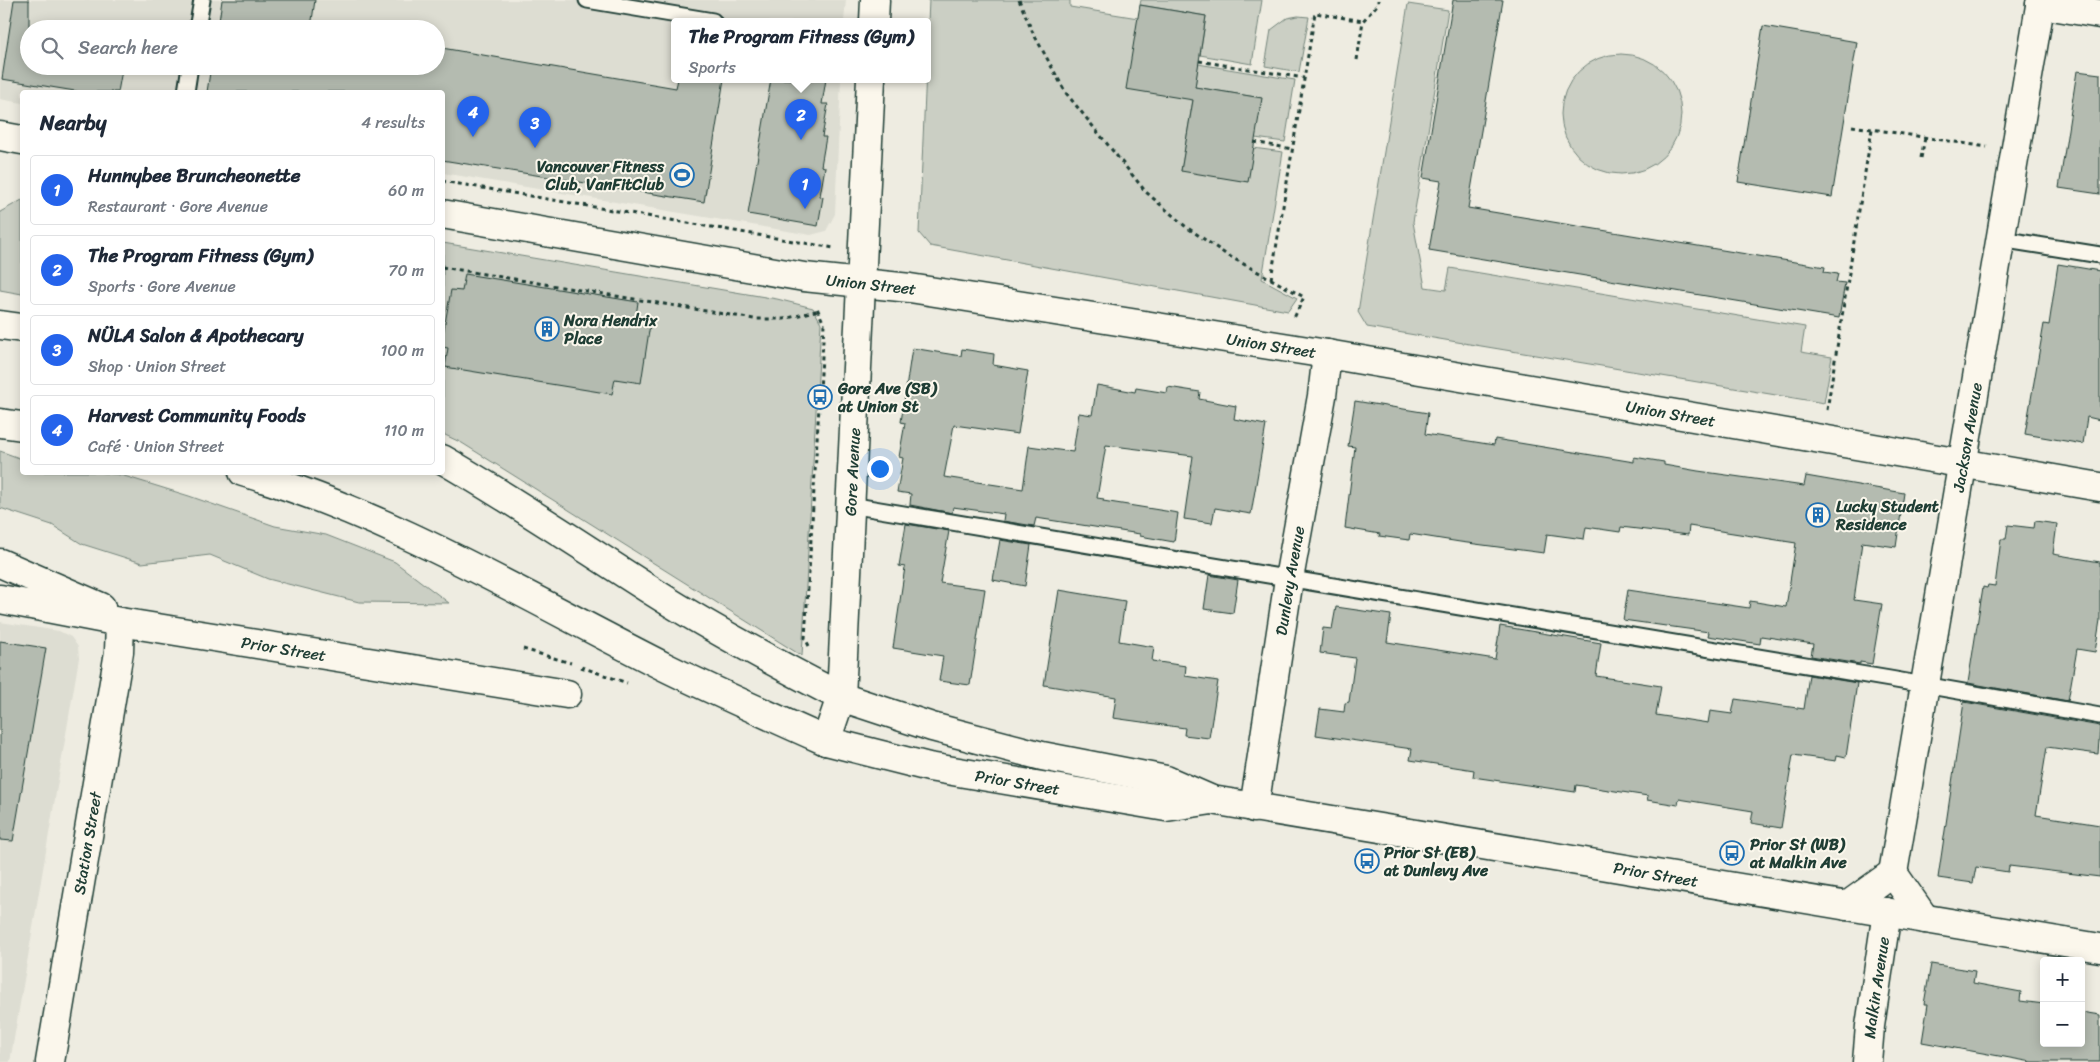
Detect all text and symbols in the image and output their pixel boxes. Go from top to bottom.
popup [671,18,931,83]
search box [20,20,445,75]
text: The Program Fitness (Gym) [689,20,913,53]
text: Search here [78,31,178,64]
icon: search [38,34,66,62]
text: Sports [689,53,736,82]
pin: 4 [457,96,489,137]
pin: 2 [785,99,817,140]
text: Nearby [40,104,106,142]
pin: 3 [519,107,551,148]
text: 4 results [361,108,425,137]
place label: Vancouver Fitness Club, VanFitClub [537,152,665,199]
text: Hunnybee Bruncheonette [88,159,301,192]
sports icon: Vancouver Fitness Club, VanFitClub [669,162,695,188]
pin: 1 [789,168,821,209]
text: 1 [54,176,60,205]
text: 60 m [388,176,424,205]
text: Restaurant · Gore Avenue [88,192,268,221]
text: The Program Fitness (Gym) [88,239,313,272]
text: 2 [52,256,62,285]
text: 70 m [388,256,424,285]
street label: Union Street [825,265,918,304]
text: Sports · Gore Avenue [88,272,236,301]
place label: Nora Hendrix Place [563,306,658,353]
building icon: Nora Hendrix Place [534,316,560,342]
text: NÜLA Salon & Apothecary [88,319,304,352]
street label: Union Street [1224,324,1318,367]
text: 3 [53,336,61,365]
text: 100 m [380,336,424,365]
text: Shop · Union Street [88,352,226,381]
place label: Gore Ave (SB) at Union St [837,374,938,421]
street label: Jackson Avenue [1944,380,1991,495]
bus stop icon: Gore Ave (SB) at Union St [807,384,833,410]
street label: Union Street [1624,392,1718,436]
text: Harvest Community Foods [88,399,306,432]
text: 4 [52,416,62,445]
text: 110 m [384,416,424,445]
street label: Gore Avenue [836,427,869,517]
text: Café · Union Street [88,432,224,461]
your location [867,456,893,482]
place label: Lucky Student Residence [1835,492,1939,539]
building icon: Lucky Student Residence [1805,502,1831,528]
street label: Dunlevy Avenue [1267,524,1313,638]
street label: Prior Street [239,628,328,670]
street label: Prior Street [973,761,1062,804]
street label: Station Street [64,789,110,897]
place label: Prior St (WB) at Malkin Ave [1749,830,1847,877]
place label: Prior St (EB) at Dunlevy Ave [1383,838,1489,885]
bus stop icon: Prior St (WB) at Malkin Ave [1719,840,1745,866]
bus stop icon: Prior St (EB) at Dunlevy Ave [1354,848,1380,874]
street label: Prior Street [1611,853,1700,896]
street label: Malkin Avenue [1855,935,1898,1040]
map controls [2040,957,2085,1047]
button: + [2040,957,2085,1002]
button: − [2040,1002,2085,1047]

